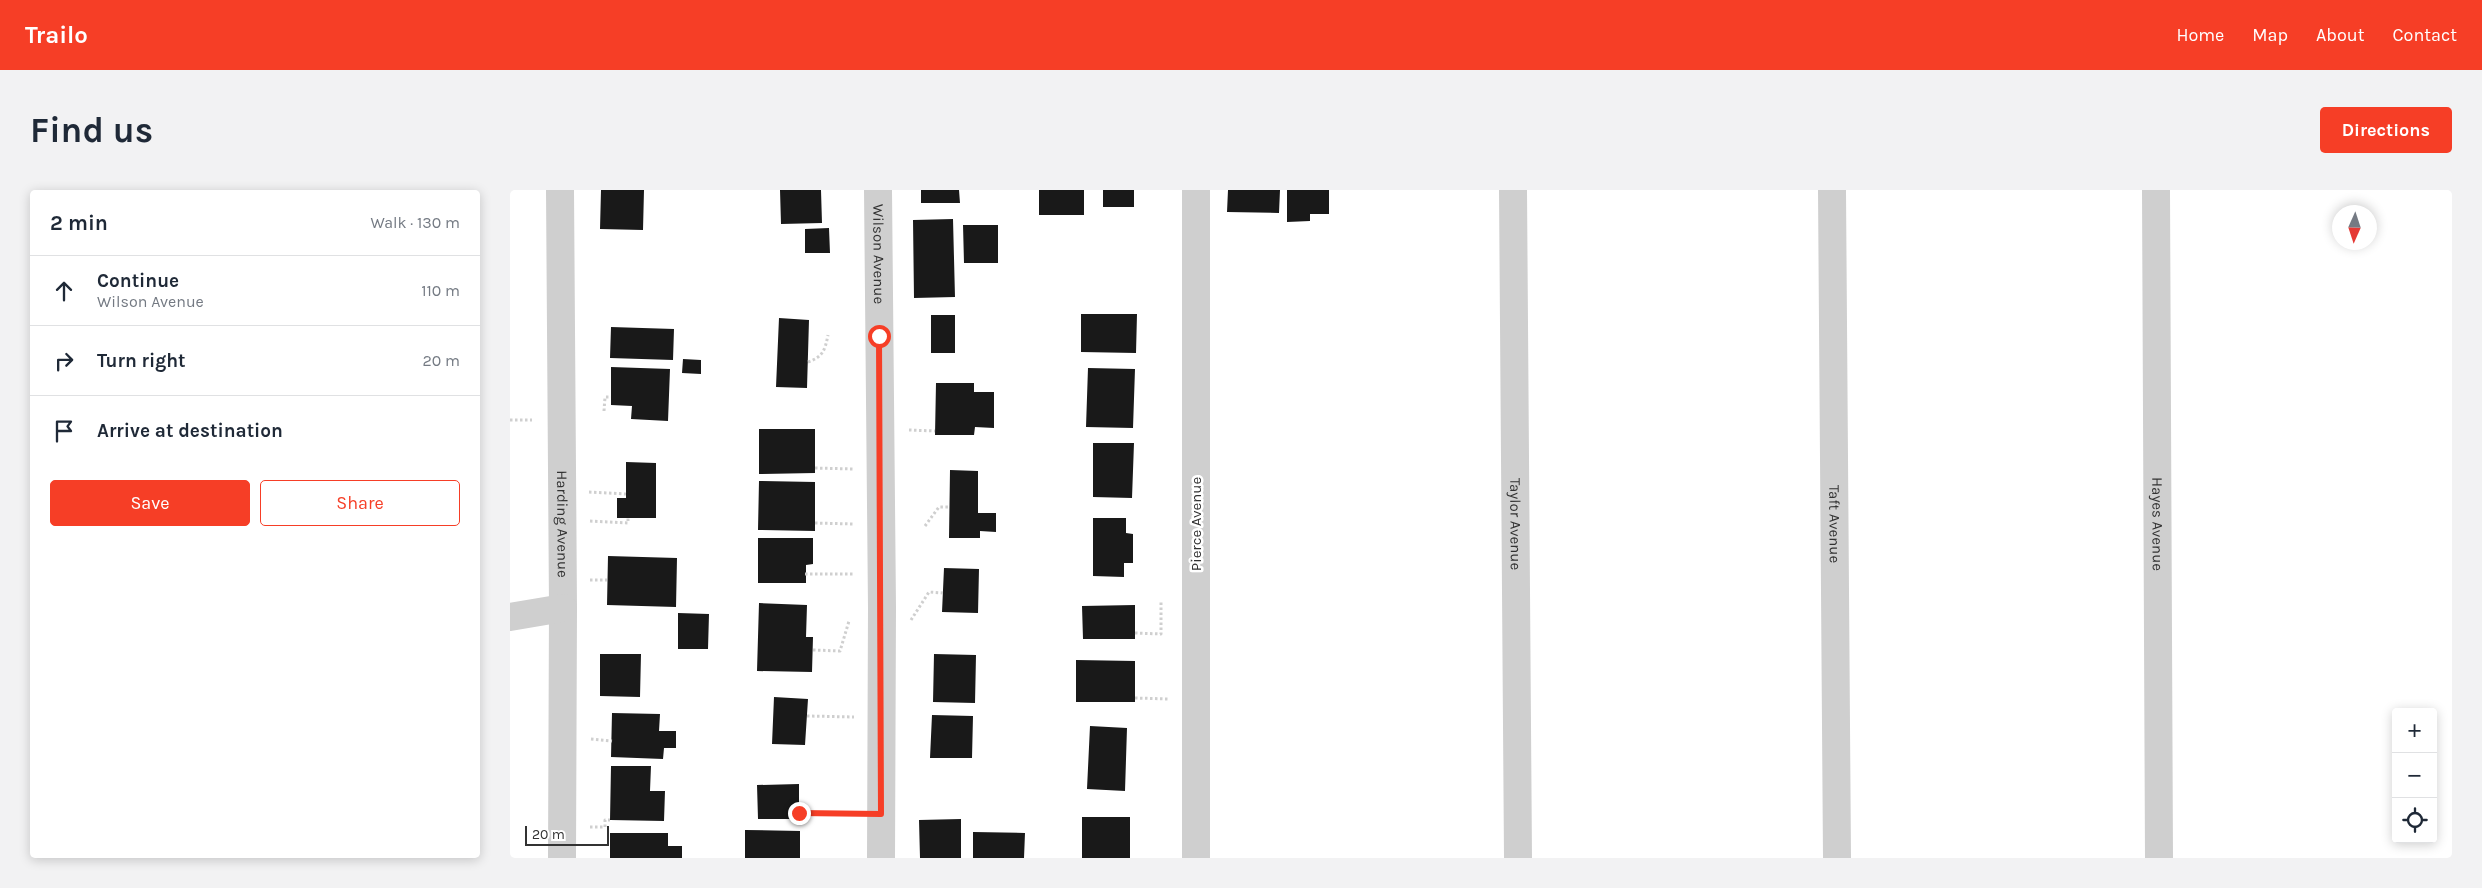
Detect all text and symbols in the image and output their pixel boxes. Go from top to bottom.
text: Trailo [25,21,88,49]
text: Home [2176,24,2224,46]
text: Map [2252,24,2288,46]
text: About [2316,24,2365,46]
text: Contact [2393,24,2457,46]
button: Directions [2320,107,2452,153]
text: Find us [30,110,153,151]
street label: Wilson Avenue [869,204,888,304]
north arrow [2332,205,2377,250]
text: 2 min [50,211,108,235]
text: Walk · 130 m [370,213,460,232]
text: Continue [97,270,179,292]
icon: ahead [50,277,78,305]
text: 110 m [421,281,460,300]
text: Wilson Avenue [97,292,204,311]
route start [868,325,891,348]
icon: right [50,347,78,375]
text: Turn right [97,350,186,372]
text: 20 m [422,351,460,370]
icon: arrive [50,417,78,445]
text: Arrive at destination [97,420,283,442]
street label: Harding Avenue [553,470,572,578]
street label: Pierce Avenue [1187,477,1205,571]
street label: Hayes Avenue [2148,477,2167,571]
street label: Taylor Avenue [1506,478,1525,570]
button: Save [50,480,250,526]
button: Share [260,480,460,526]
street label: Taft Avenue [1825,485,1844,563]
map controls [2392,708,2437,843]
button: + [2392,708,2437,753]
button: − [2392,753,2437,798]
button: locate [2392,798,2437,843]
route end [788,802,811,825]
scale bar [525,823,609,846]
text: 20 m [532,826,565,843]

